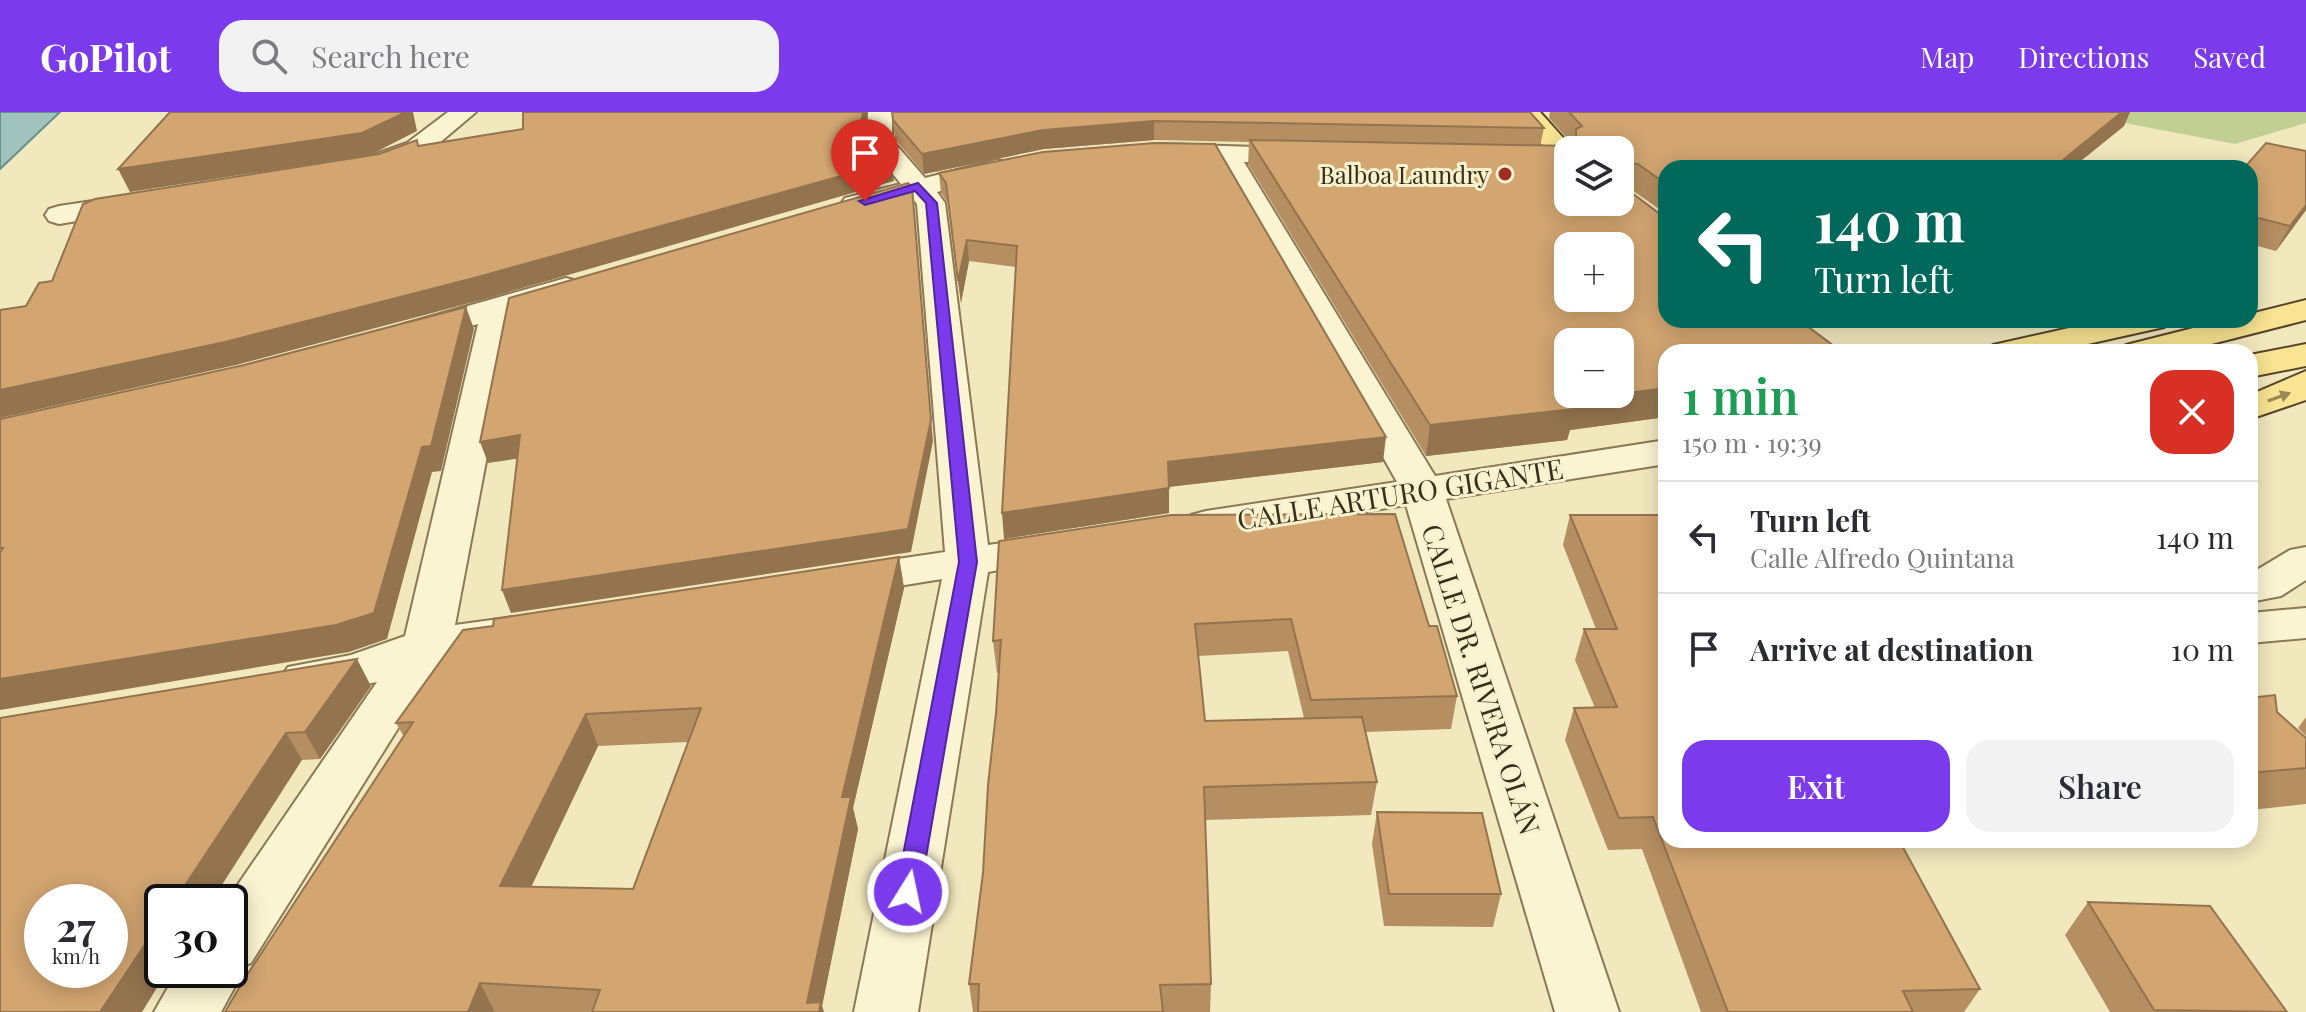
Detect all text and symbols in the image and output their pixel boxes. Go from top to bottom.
search box [219,20,779,92]
text: GoPilot [40,31,171,82]
icon: search [247,34,291,78]
text: Search here [311,36,470,76]
text: Map [1920,38,1974,75]
text: Directions [2018,38,2149,75]
text: Saved [2193,38,2266,75]
pin [831,119,899,201]
icon: arrive [843,131,887,175]
map controls [1554,136,1634,408]
button: layers [1554,136,1634,216]
place label: Balboa Laundry [1320,158,1489,190]
marker: Balboa Laundry [1496,165,1514,183]
text: 140 m [1814,182,1965,257]
icon: left [1682,192,1786,296]
button: + [1554,232,1634,312]
text: Turn left [1814,254,1953,302]
button: − [1554,328,1634,408]
text: 1 min [1682,363,1799,427]
button: close [2150,370,2234,454]
one-way arrow [2267,391,2291,403]
text: 150 m · 19:39 [1682,425,1822,460]
street label: CALLE ARTURO GIGANTE [1234,449,1566,537]
text: Turn left [1750,500,1871,540]
icon: left [1682,515,1726,559]
text: 140 m [2156,517,2234,557]
street label: CALLE DR. RIVERA OLÁN [1414,519,1550,839]
text: Calle Alfredo Quintana [1750,540,2015,575]
icon: arrive [1682,627,1726,671]
text: Arrive at destination [1750,629,2033,669]
text: 10 m [2171,629,2234,669]
button: Exit [1682,740,1950,832]
button: Share [1966,740,2234,832]
position arrow [866,850,950,934]
speed limit sign: 30 [144,884,248,988]
text: 27 [56,899,96,952]
text: km/h [52,942,100,969]

